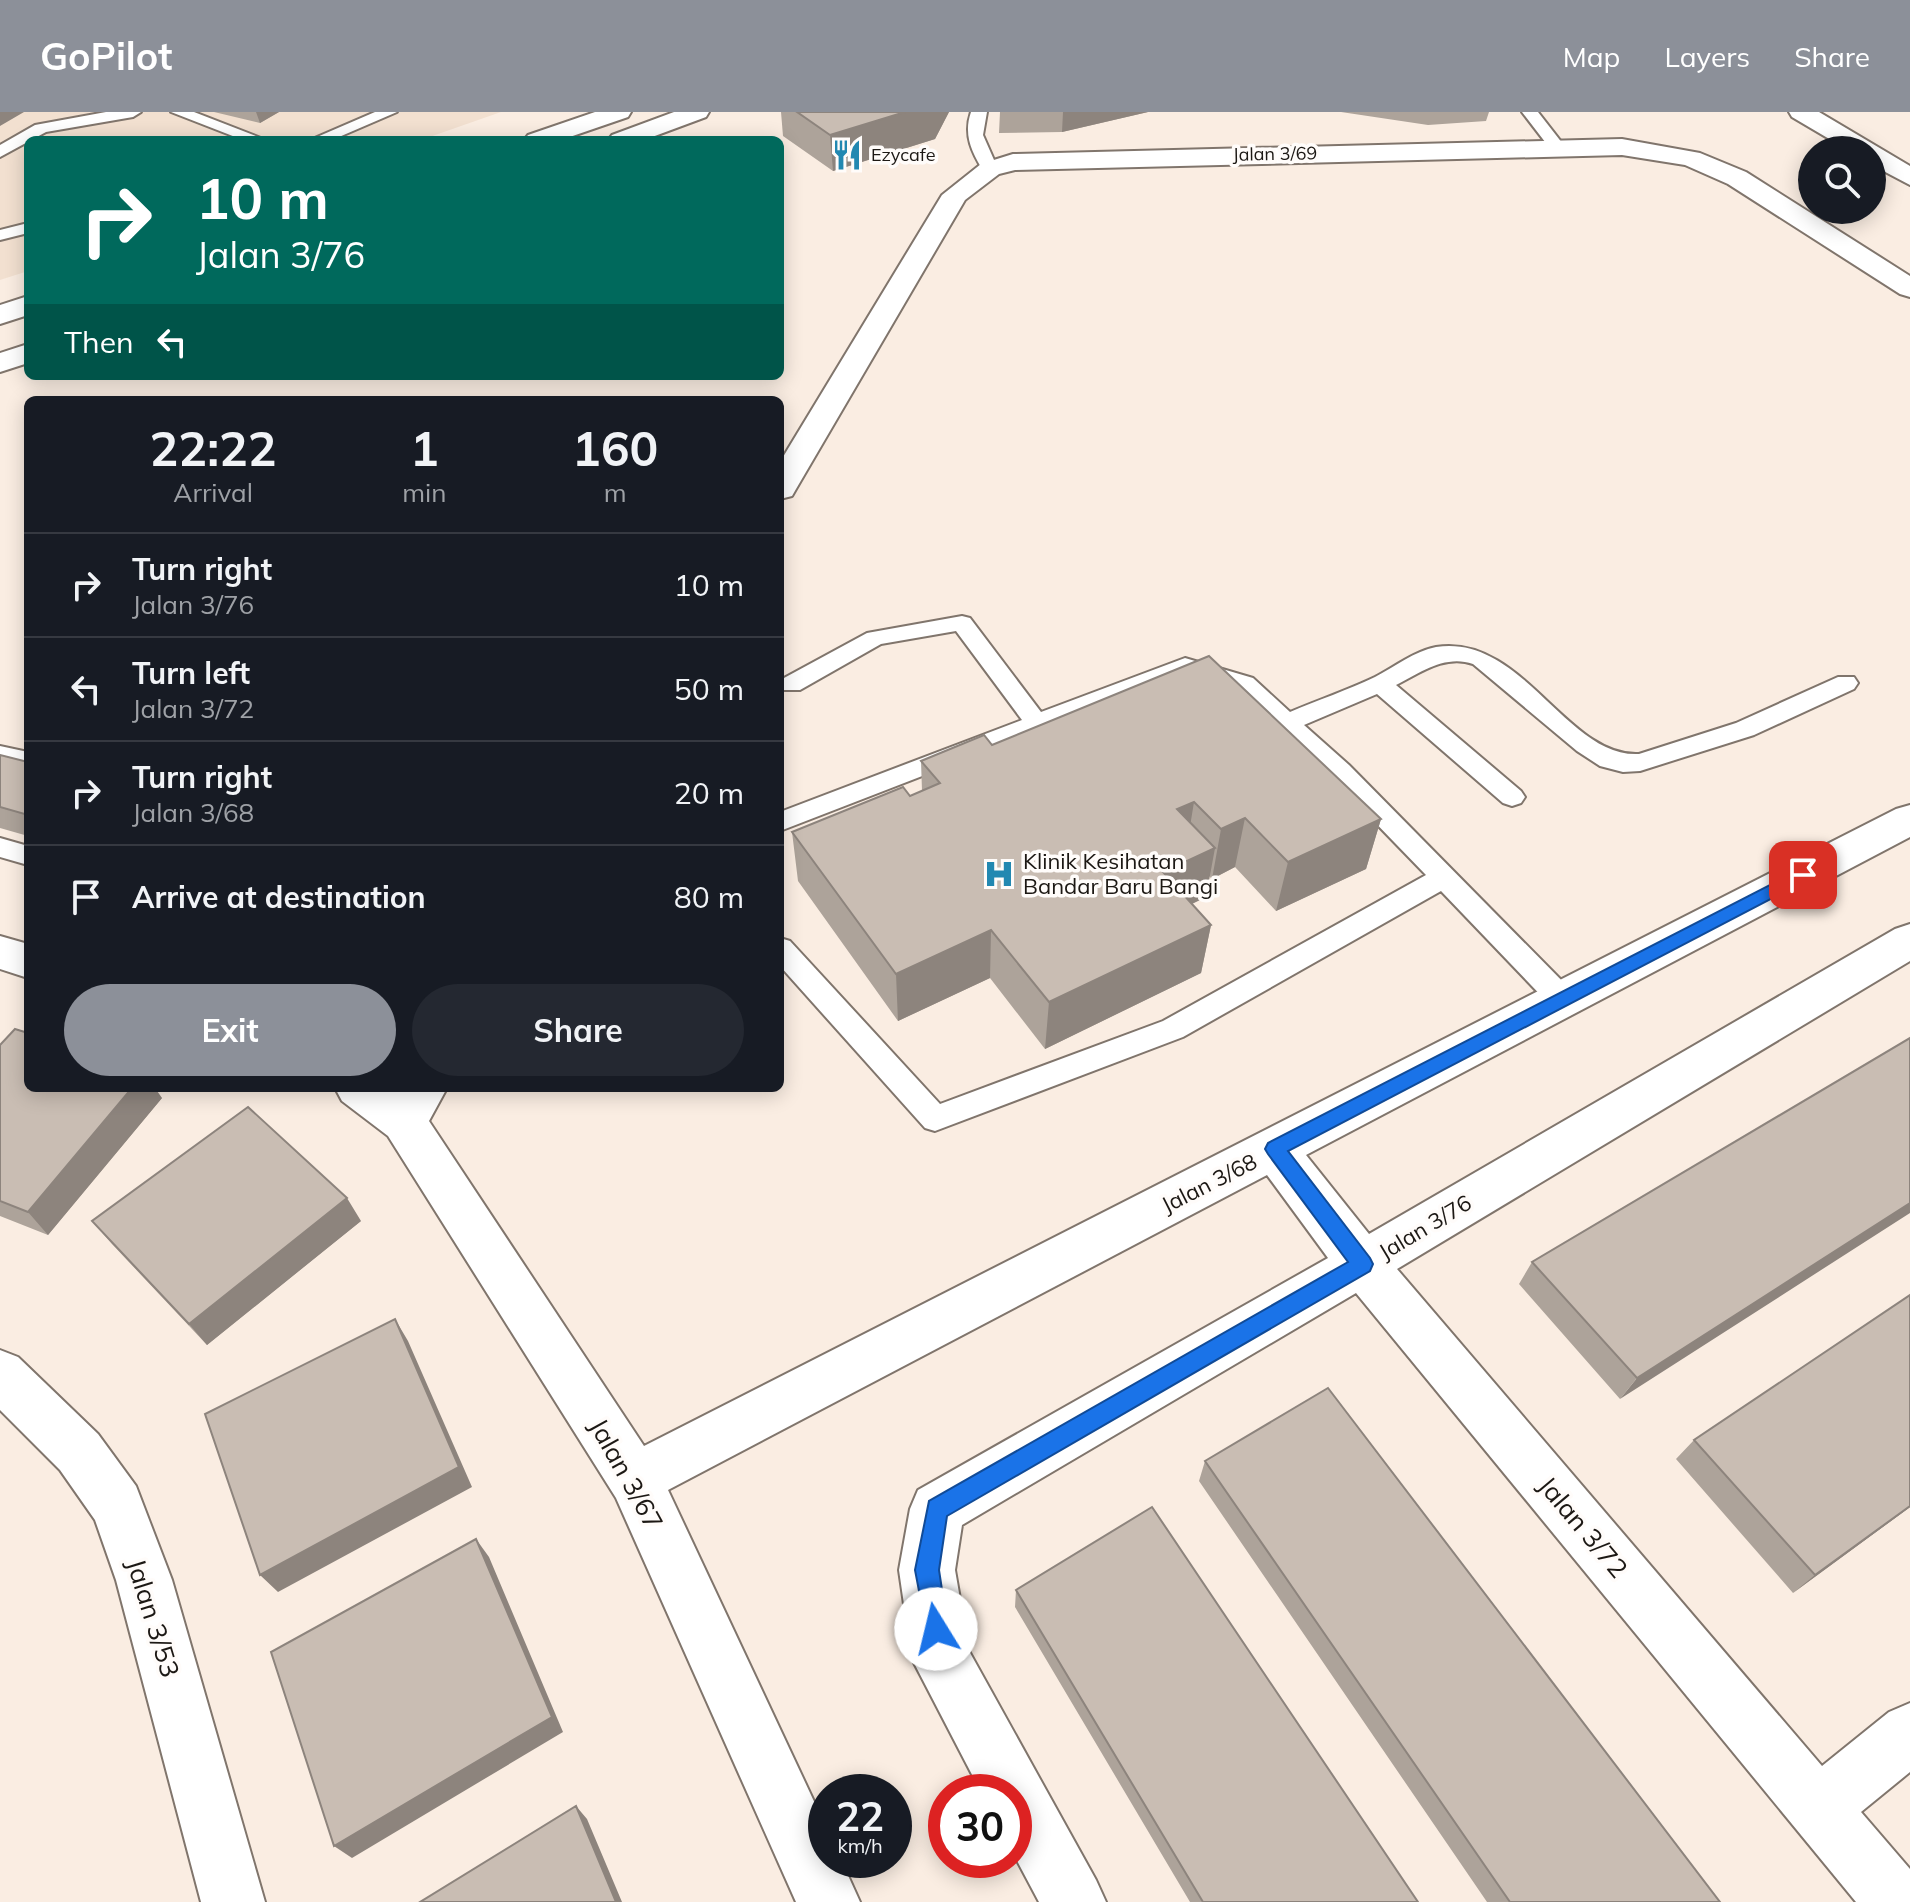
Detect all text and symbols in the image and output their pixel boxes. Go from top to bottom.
text: GoPilot [40,32,172,80]
text: Map [1563,39,1620,74]
text: Layers [1664,39,1750,74]
text: Share [1794,39,1870,74]
map controls [1798,136,1886,224]
button: search [1798,136,1886,224]
restaurant icon: Ezycafe [830,138,864,172]
street label: Jalan 3/69 [1232,141,1317,166]
place label: Ezycafe [871,143,936,166]
text: 10 m [196,163,329,233]
icon: right [64,168,168,272]
text: Jalan 3/76 [196,232,365,277]
icon: left [150,320,194,364]
text: Then [64,323,134,361]
text: 22:22 [150,418,277,478]
text: 1 [410,418,439,478]
text: 160 [572,418,658,478]
text: Arrival [173,476,253,509]
text: min [402,476,446,509]
text: m [604,476,627,509]
text: Turn right [132,550,272,588]
icon: right [64,563,108,607]
text: 10 m [674,566,744,604]
text: Jalan 3/76 [132,588,254,621]
text: Turn left [132,654,250,692]
icon: left [64,667,108,711]
text: 50 m [674,670,744,708]
text: Jalan 3/72 [132,692,254,725]
text: Turn right [132,758,272,796]
icon: right [64,771,108,815]
text: 20 m [674,774,744,812]
text: Jalan 3/68 [132,796,254,829]
pin [1769,841,1837,909]
place label: Klinik Kesihatan Bandar Baru Bangi [1023,847,1218,900]
icon: arrive [1781,853,1825,897]
hospital icon: Klinik Kesihatan Bandar Baru Bangi [982,857,1016,891]
icon: arrive [64,875,108,919]
text: Arrive at destination [132,878,426,916]
text: 80 m [674,878,744,916]
button: Exit [64,984,396,1076]
button: Share [412,984,744,1076]
street label: Jalan 3/68 [1157,1147,1261,1219]
street label: Jalan 3/76 [1373,1188,1477,1266]
street label: Jalan 3/67 [582,1412,670,1535]
street label: Jalan 3/72 [1531,1469,1635,1584]
street label: Jalan 3/53 [120,1555,187,1681]
position arrow [894,1587,978,1671]
speed limit sign: 30 [928,1774,1032,1878]
text: 22 [836,1791,884,1841]
text: km/h [837,1833,883,1858]

